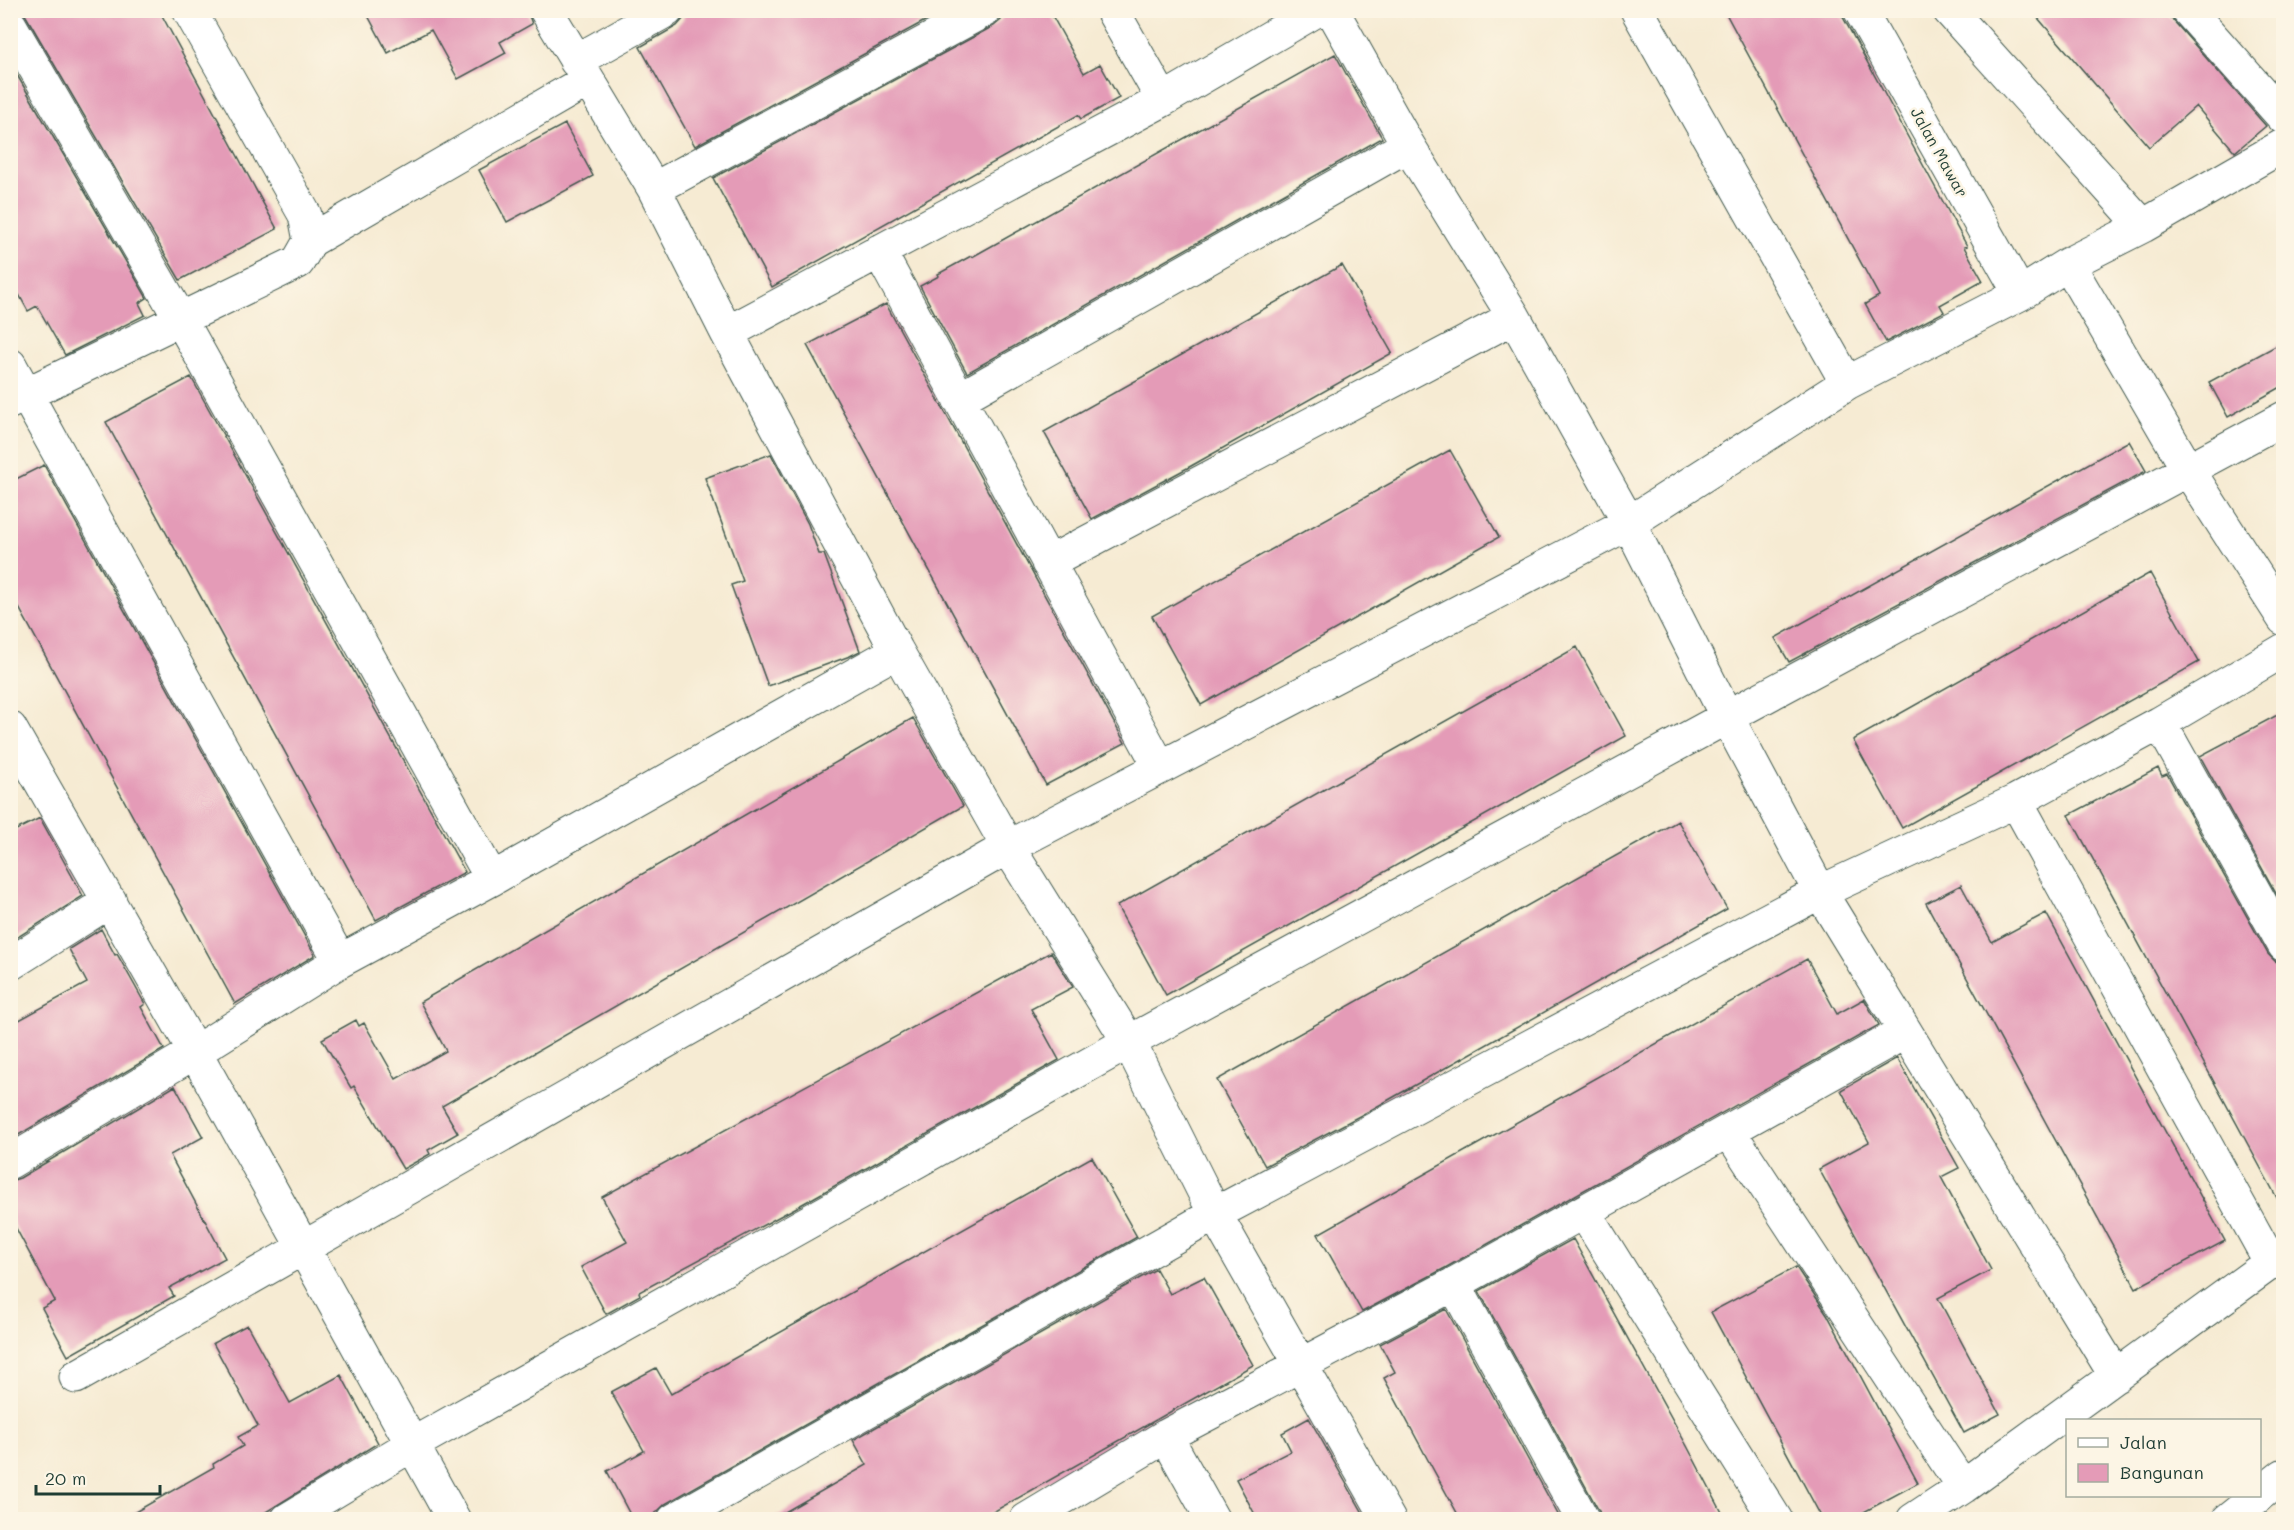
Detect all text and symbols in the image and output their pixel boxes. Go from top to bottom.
street label: Jalan Mawar [1907,103,1973,201]
legend [2066,1419,2261,1497]
text: Jalan [2120,1430,2167,1454]
scale bar [36,1458,160,1496]
text: Bangunan [2120,1460,2204,1484]
text: 20 m [45,1466,86,1490]

